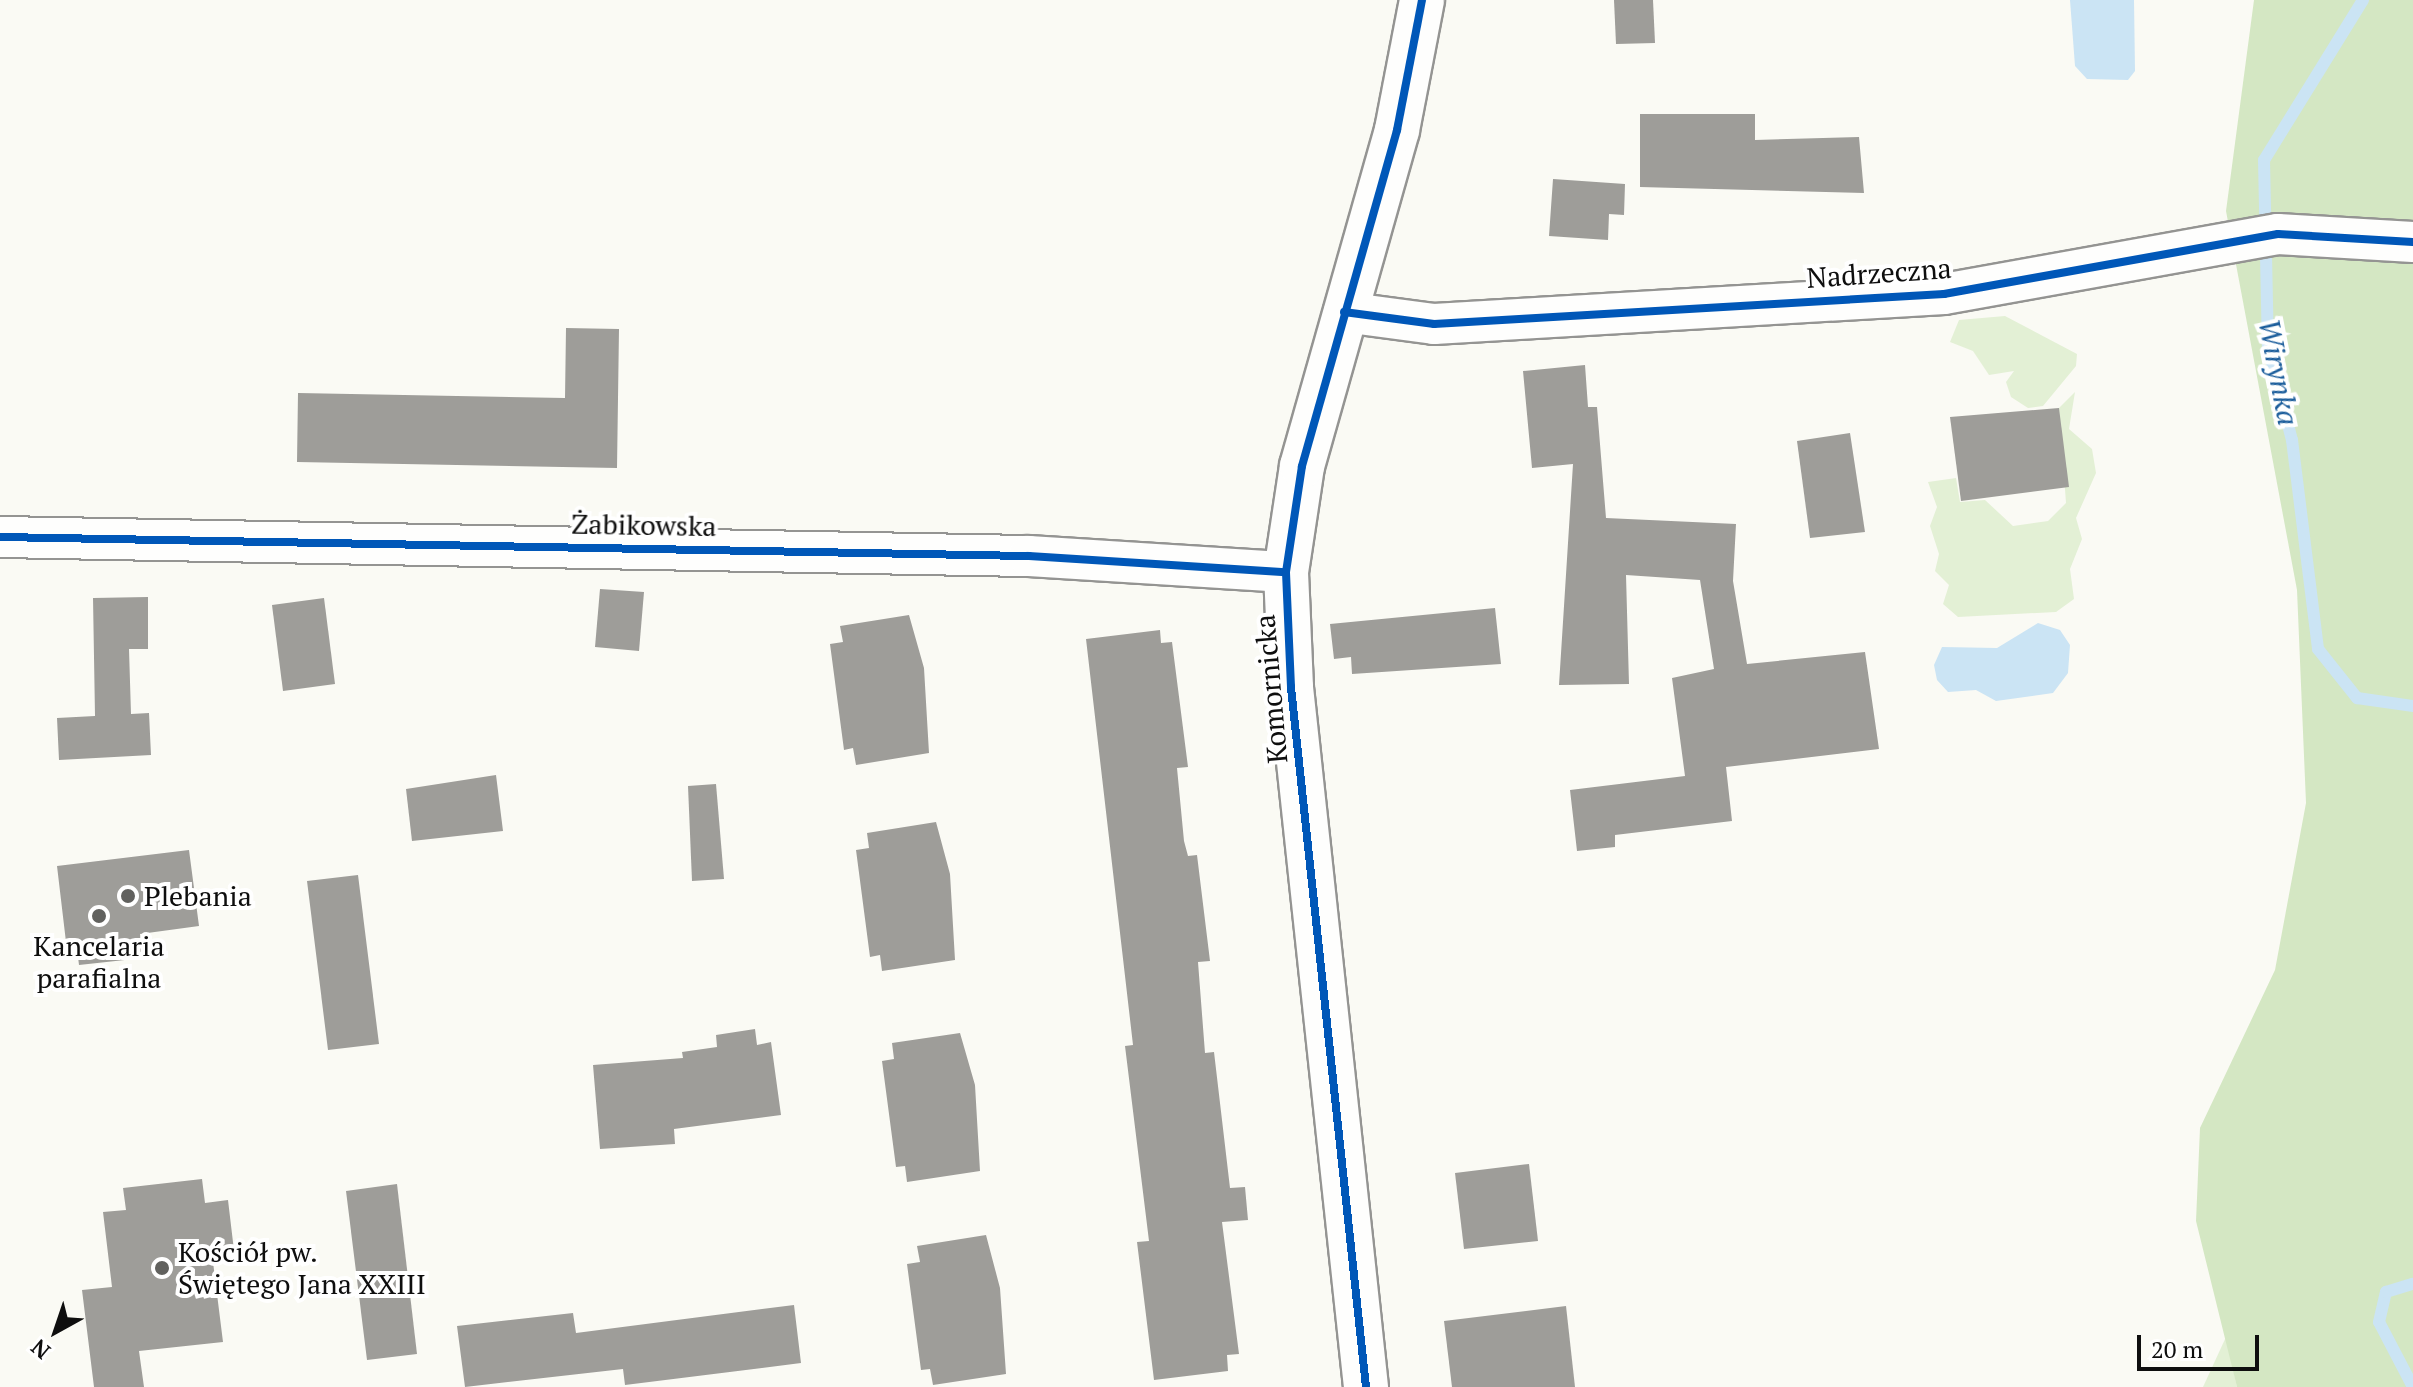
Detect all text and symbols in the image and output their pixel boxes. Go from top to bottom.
street label: Nadrzeczna [1805,251,1953,295]
water label: Wirynka [2251,316,2307,428]
street label: Żabikowska [571,507,717,543]
street label: Komornicka [1248,613,1294,765]
place label: Plebania [144,879,252,913]
marker: Plebania [119,887,137,905]
marker: Kancelaria parafialna [90,907,108,925]
place label: Kancelaria parafialna [33,929,165,995]
place label: Kościół pw. Świętego Jana XXIII [178,1235,426,1301]
marker: Kościół pw. Świętego Jana XXIII [153,1259,171,1277]
north arrow [16,1291,96,1371]
scale bar [2141,1319,2263,1369]
text: N [25,1333,56,1366]
text: 20 m [2151,1333,2203,1365]

